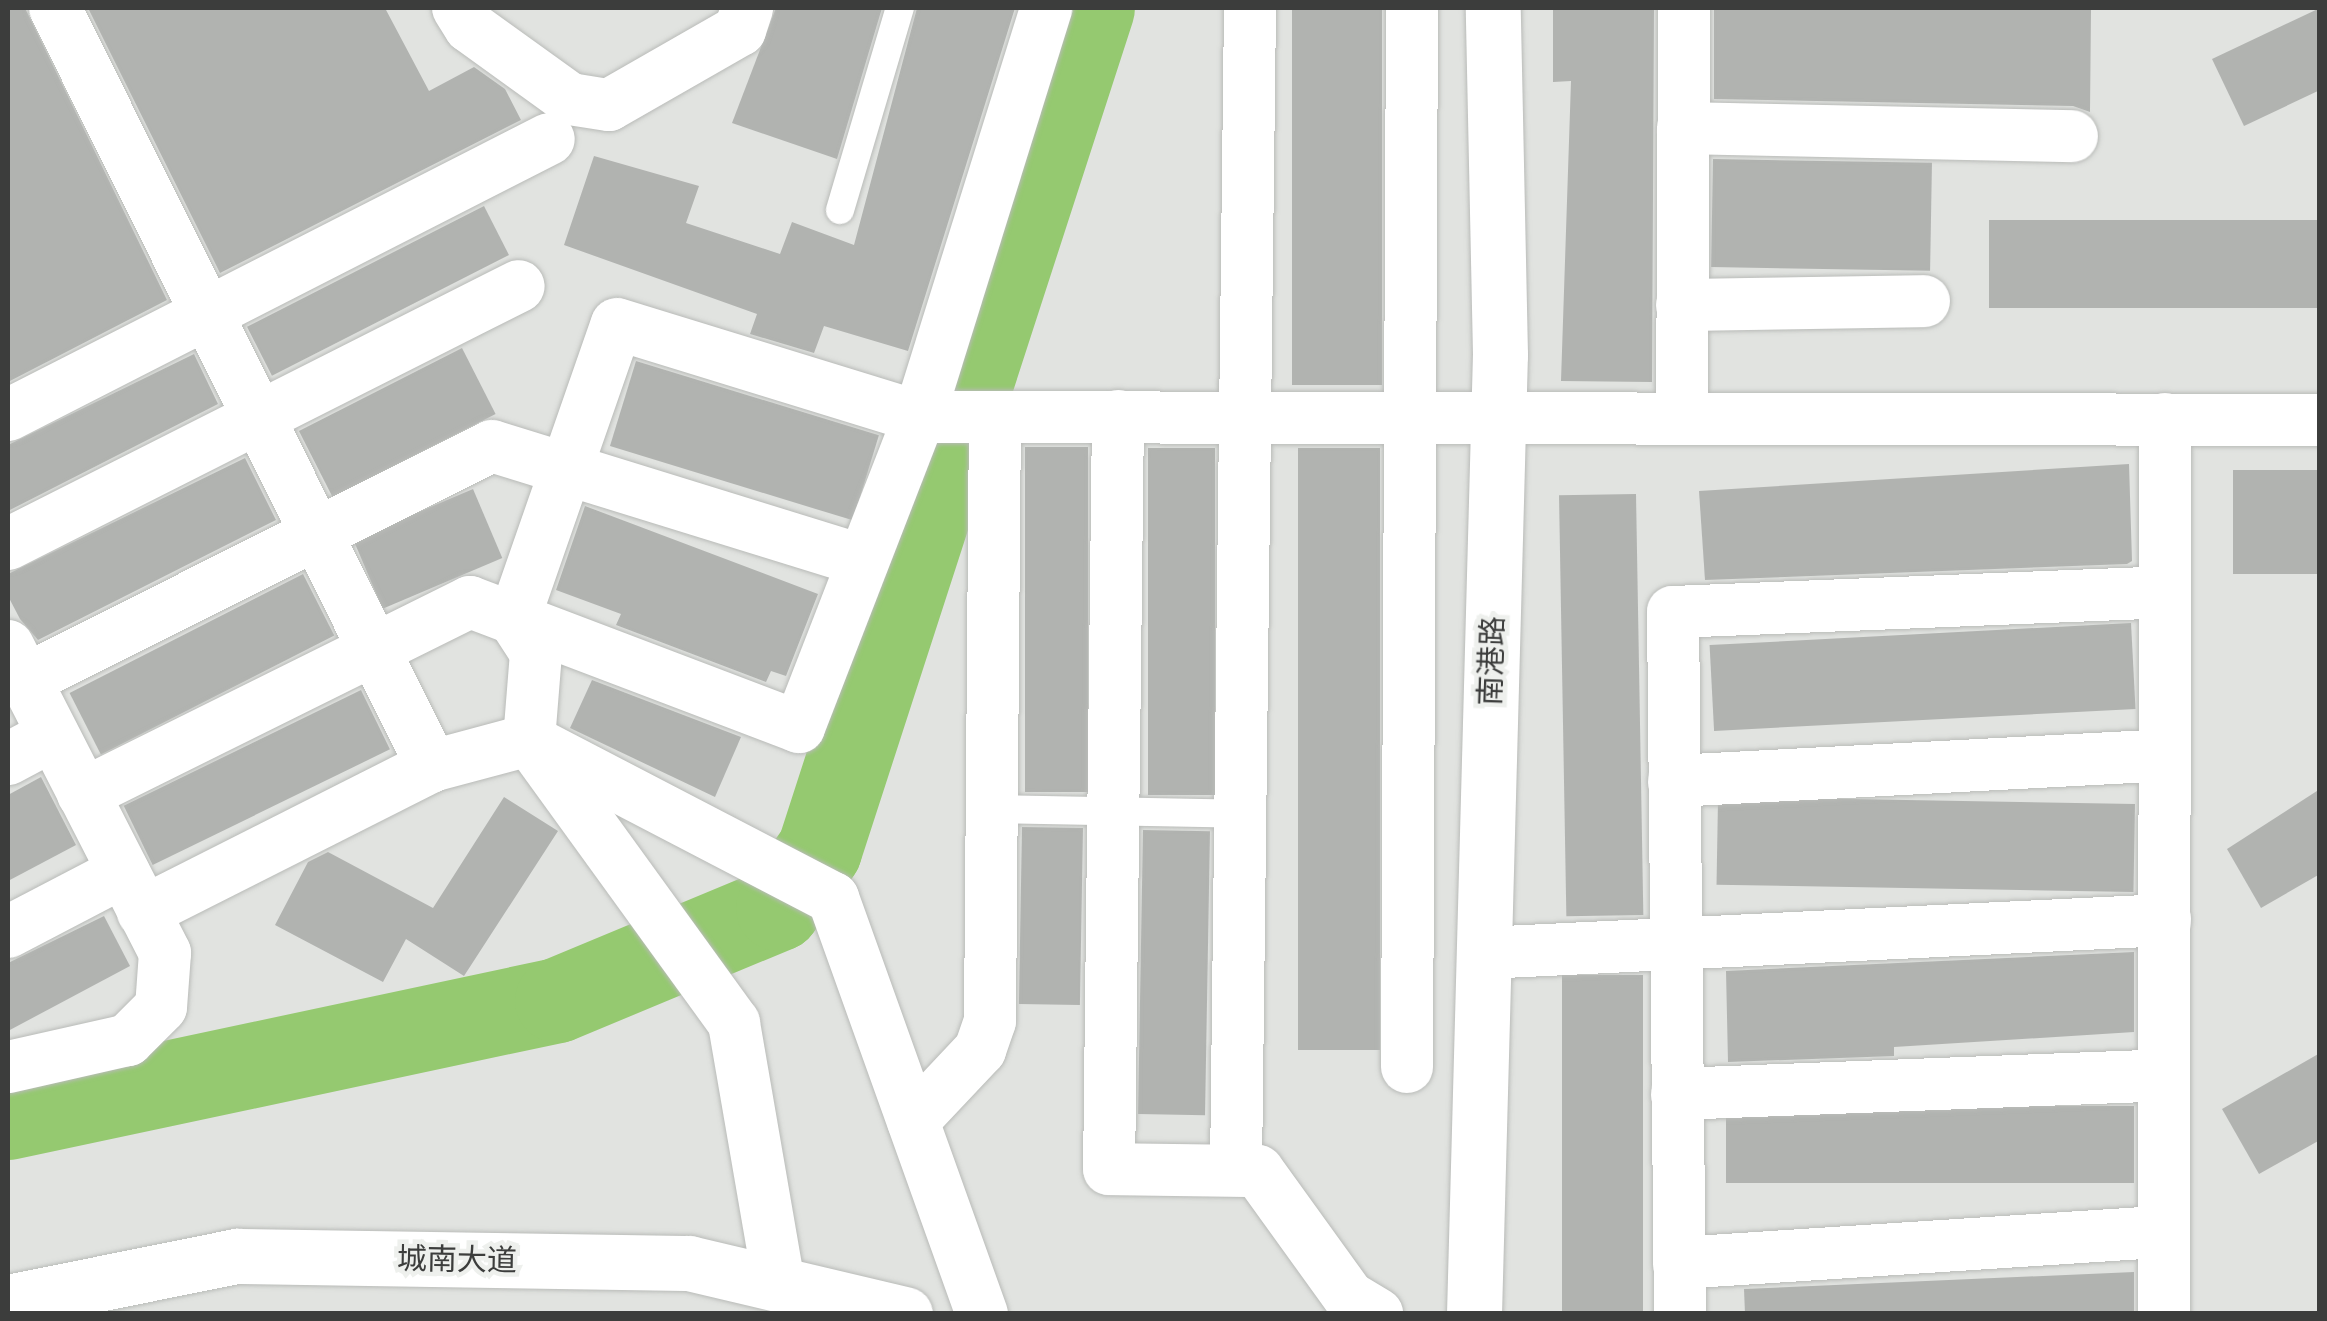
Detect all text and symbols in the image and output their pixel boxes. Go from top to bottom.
street label: 南港路 [1472,615,1512,707]
street label: 城南大道 [397,1241,517,1279]

